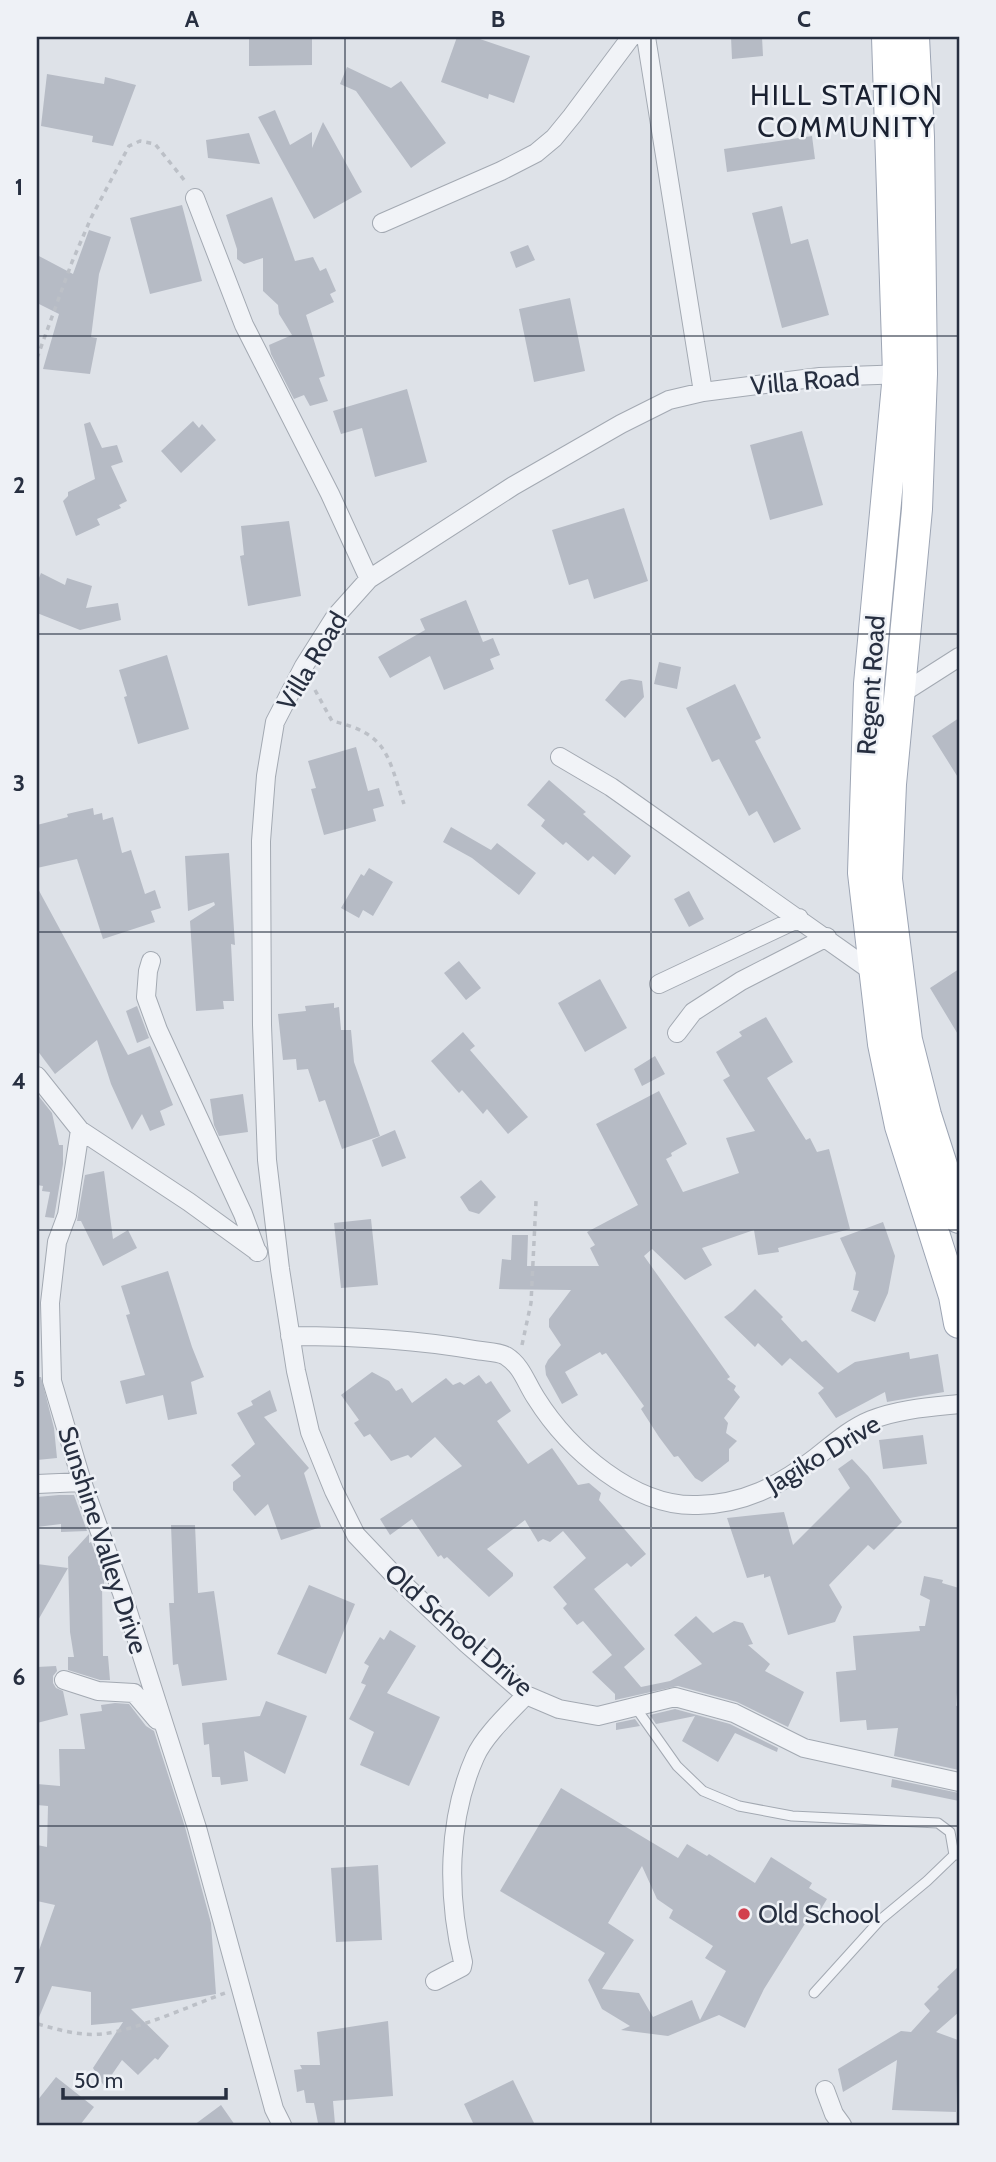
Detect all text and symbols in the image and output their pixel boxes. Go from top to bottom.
text: A [185,5,200,33]
text: B [491,5,505,33]
text: C [797,5,811,33]
district label: HILL STATION COMMUNITY [750,78,944,144]
text: 1 [15,173,23,201]
street label: Villa Road [749,360,861,402]
text: 2 [13,471,25,499]
street label: Villa Road [270,606,354,716]
street label: Regent Road [850,614,892,756]
text: 3 [13,769,25,797]
text: 4 [12,1067,26,1095]
text: 5 [13,1365,25,1393]
street label: Jagiko Drive [759,1407,886,1501]
street label: Sunshine Valley Drive [51,1422,155,1658]
street label: Old School Drive [378,1557,540,1703]
text: 6 [13,1663,25,1691]
place label: Old School [758,1898,880,1930]
marker: Old School [736,1906,752,1922]
text: 7 [13,1961,25,1989]
scale bar [63,2057,226,2101]
text: 50 m [74,2068,123,2093]

